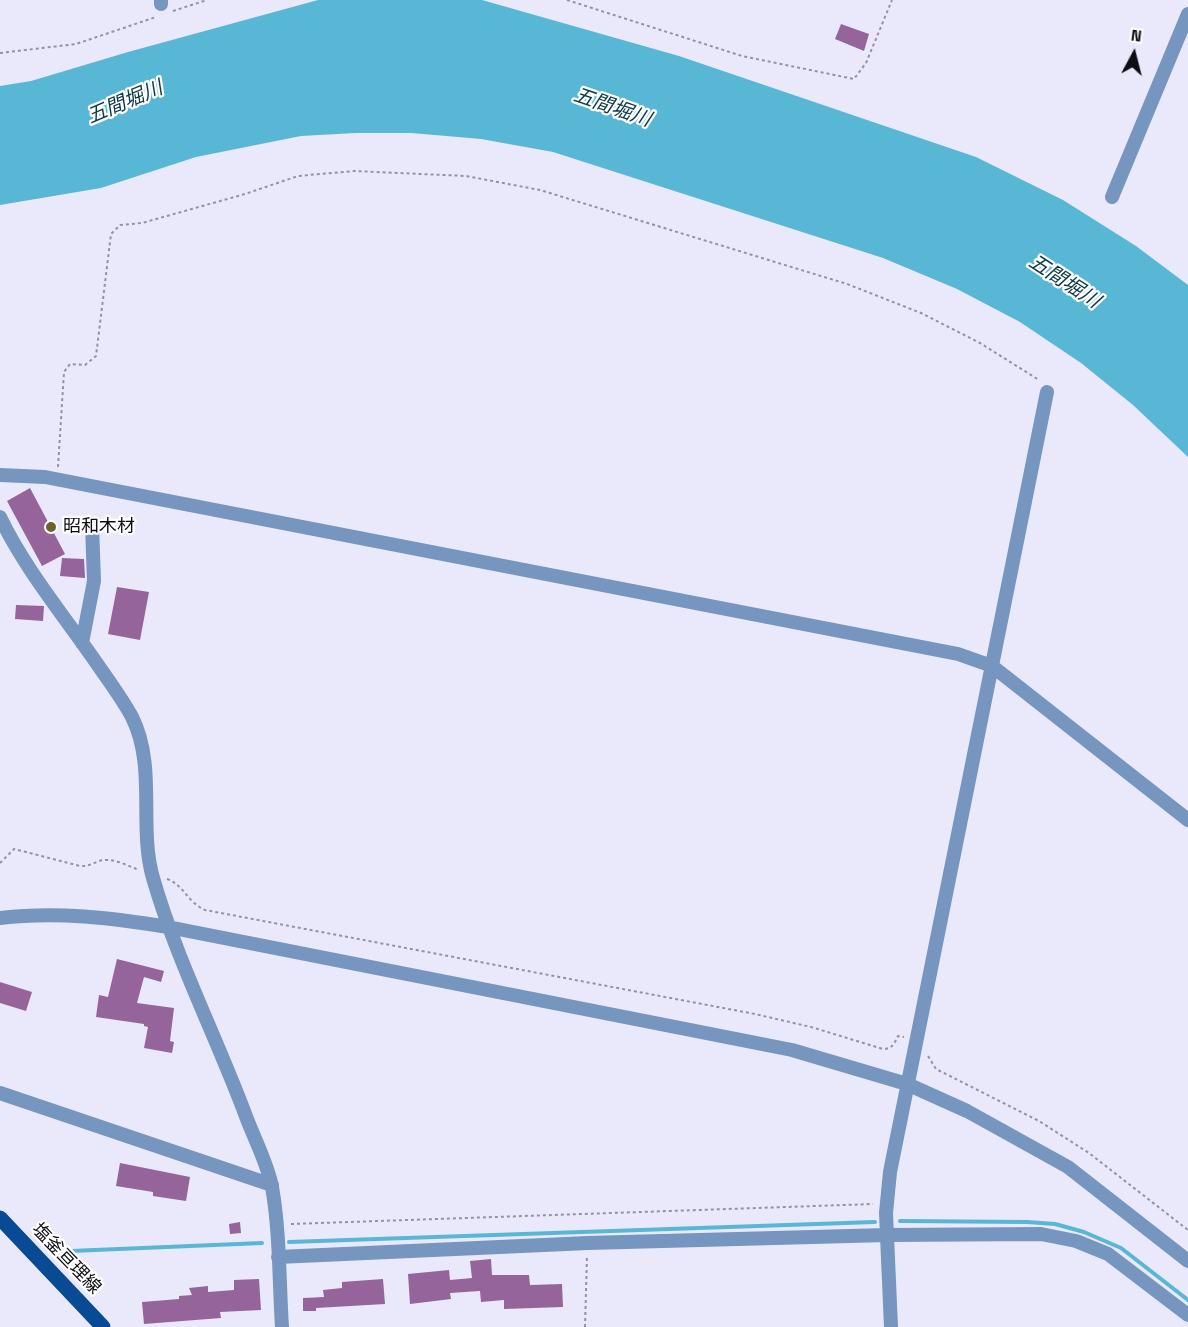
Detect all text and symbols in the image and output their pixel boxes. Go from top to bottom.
north arrow [1104,24,1164,84]
text: N [1130,25,1143,47]
water label: 五間堀川 [83,76,167,130]
water label: 五間堀川 [570,84,654,132]
water label: 五間堀川 [1024,250,1104,314]
place label: 昭和木材 [63,516,135,538]
marker: 昭和木材 [44,520,58,534]
street label: 塩釜亘理線 [27,1219,105,1299]

